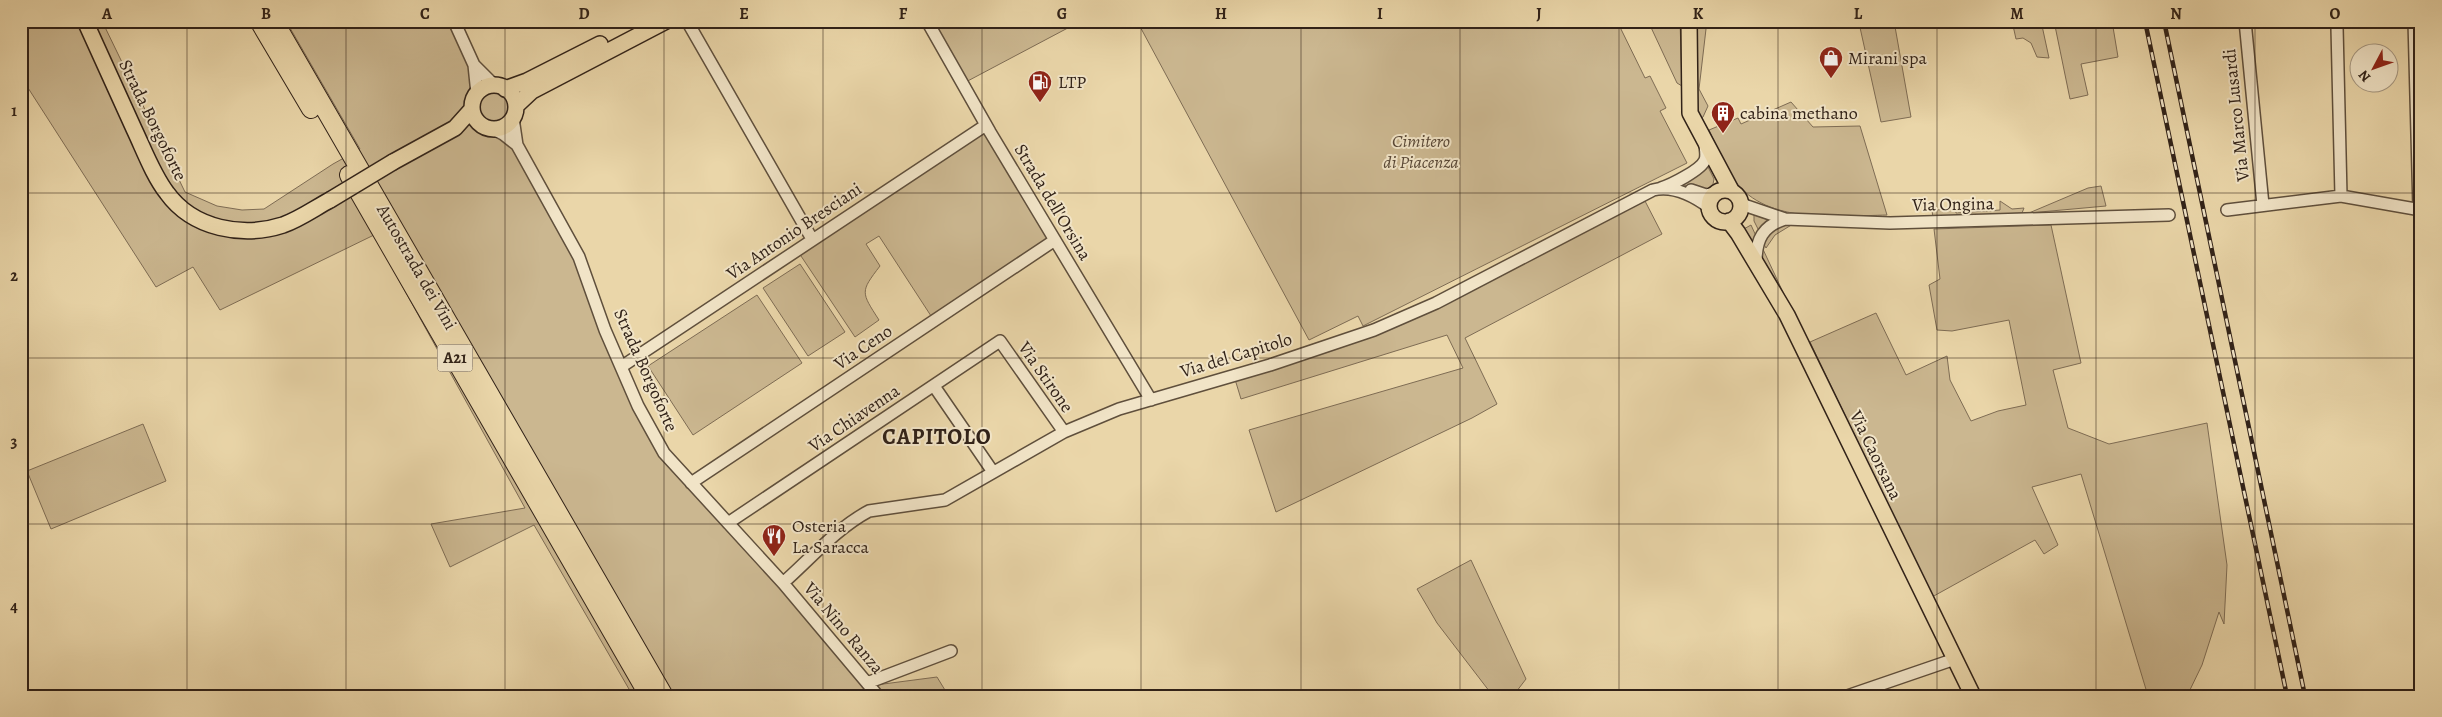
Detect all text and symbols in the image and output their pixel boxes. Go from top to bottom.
text: A [101,3,113,25]
text: B [261,3,271,25]
text: C [420,3,430,25]
text: D [578,3,590,25]
text: E [739,3,749,25]
text: F [899,3,908,25]
text: G [1057,3,1067,25]
text: H [1215,3,1227,25]
text: I [1377,3,1383,25]
text: J [1536,3,1542,25]
text: K [1693,3,1704,25]
text: L [1854,3,1863,25]
text: M [2010,3,2024,25]
text: N [2170,3,2182,25]
text: O [2330,3,2341,25]
north arrow [2350,42,2400,92]
shop icon: Mirani spa [1818,45,1844,79]
place label: Mirani spa [1848,46,1927,70]
street label: Via Marco Lusardi [2217,47,2255,184]
street label: Strada Borgoforte [113,55,193,185]
text: N [2354,66,2375,86]
fuel station icon: LTP [1027,69,1053,103]
place label: LTP [1058,70,1086,94]
text: 1 [11,100,17,122]
building icon: cabina methano [1710,100,1736,134]
place label: cabina methano [1740,101,1858,125]
park label: Cimitero di Piacenza [1383,129,1459,174]
street label: Strada dell'Orsina [1009,139,1098,265]
street label: Via Antonio Bresciani [721,177,866,286]
street label: Via Ongina [1911,191,1995,217]
street label: Autostrada dei Vini [371,199,463,334]
text: 2 [10,265,18,287]
street label: Strada Borgoforte [608,305,684,435]
street label: Via Ceno [828,319,897,376]
street label: Via del Capitolo [1176,327,1295,384]
street label: Via Stirone [1012,336,1079,417]
road number: A21 [438,344,472,372]
street label: Via Chiavenna [803,378,905,458]
street label: Via Caorsana [1844,405,1908,504]
district label: CAPITOLO [882,422,992,452]
text: 3 [11,431,18,453]
place label: Osteria La Saracca [792,514,870,559]
restaurant icon: Osteria La Saracca [761,523,787,557]
street label: Via Nino Ranza [798,576,890,679]
text: 4 [10,596,18,618]

